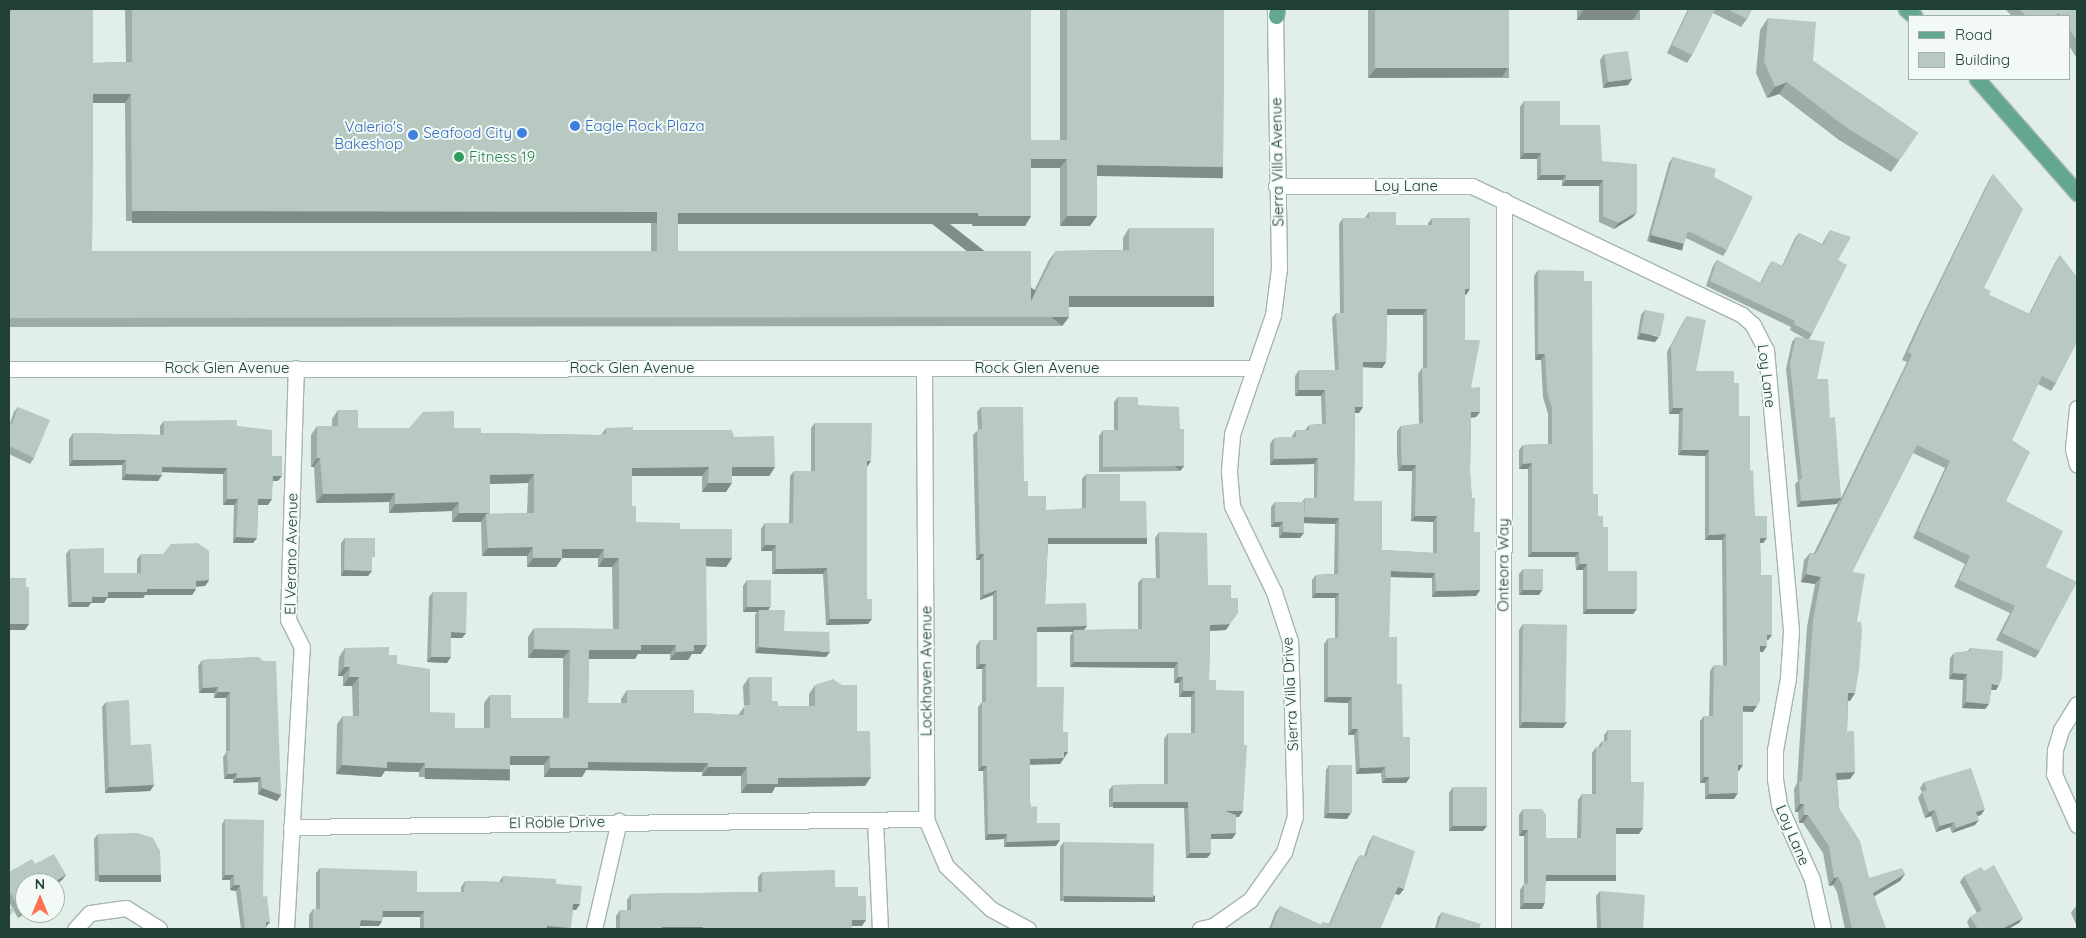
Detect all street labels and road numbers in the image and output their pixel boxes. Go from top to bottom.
street label: Sierra Villa Avenue [1267,97,1287,227]
street label: Loy Lane [1374,177,1438,195]
street label: Loy Lane [1754,343,1780,409]
street label: Rock Glen Avenue [164,359,290,377]
street label: Rock Glen Avenue [569,359,695,377]
street label: Rock Glen Avenue [974,359,1100,377]
street label: El Verano Avenue [281,493,301,615]
street label: Onteora Way [1494,518,1512,612]
street label: Lockhaven Avenue [917,606,935,736]
street label: Sierra Villa Drive [1278,637,1302,751]
street label: Loy Lane [1772,802,1814,868]
street label: El Roble Drive [509,812,605,832]

